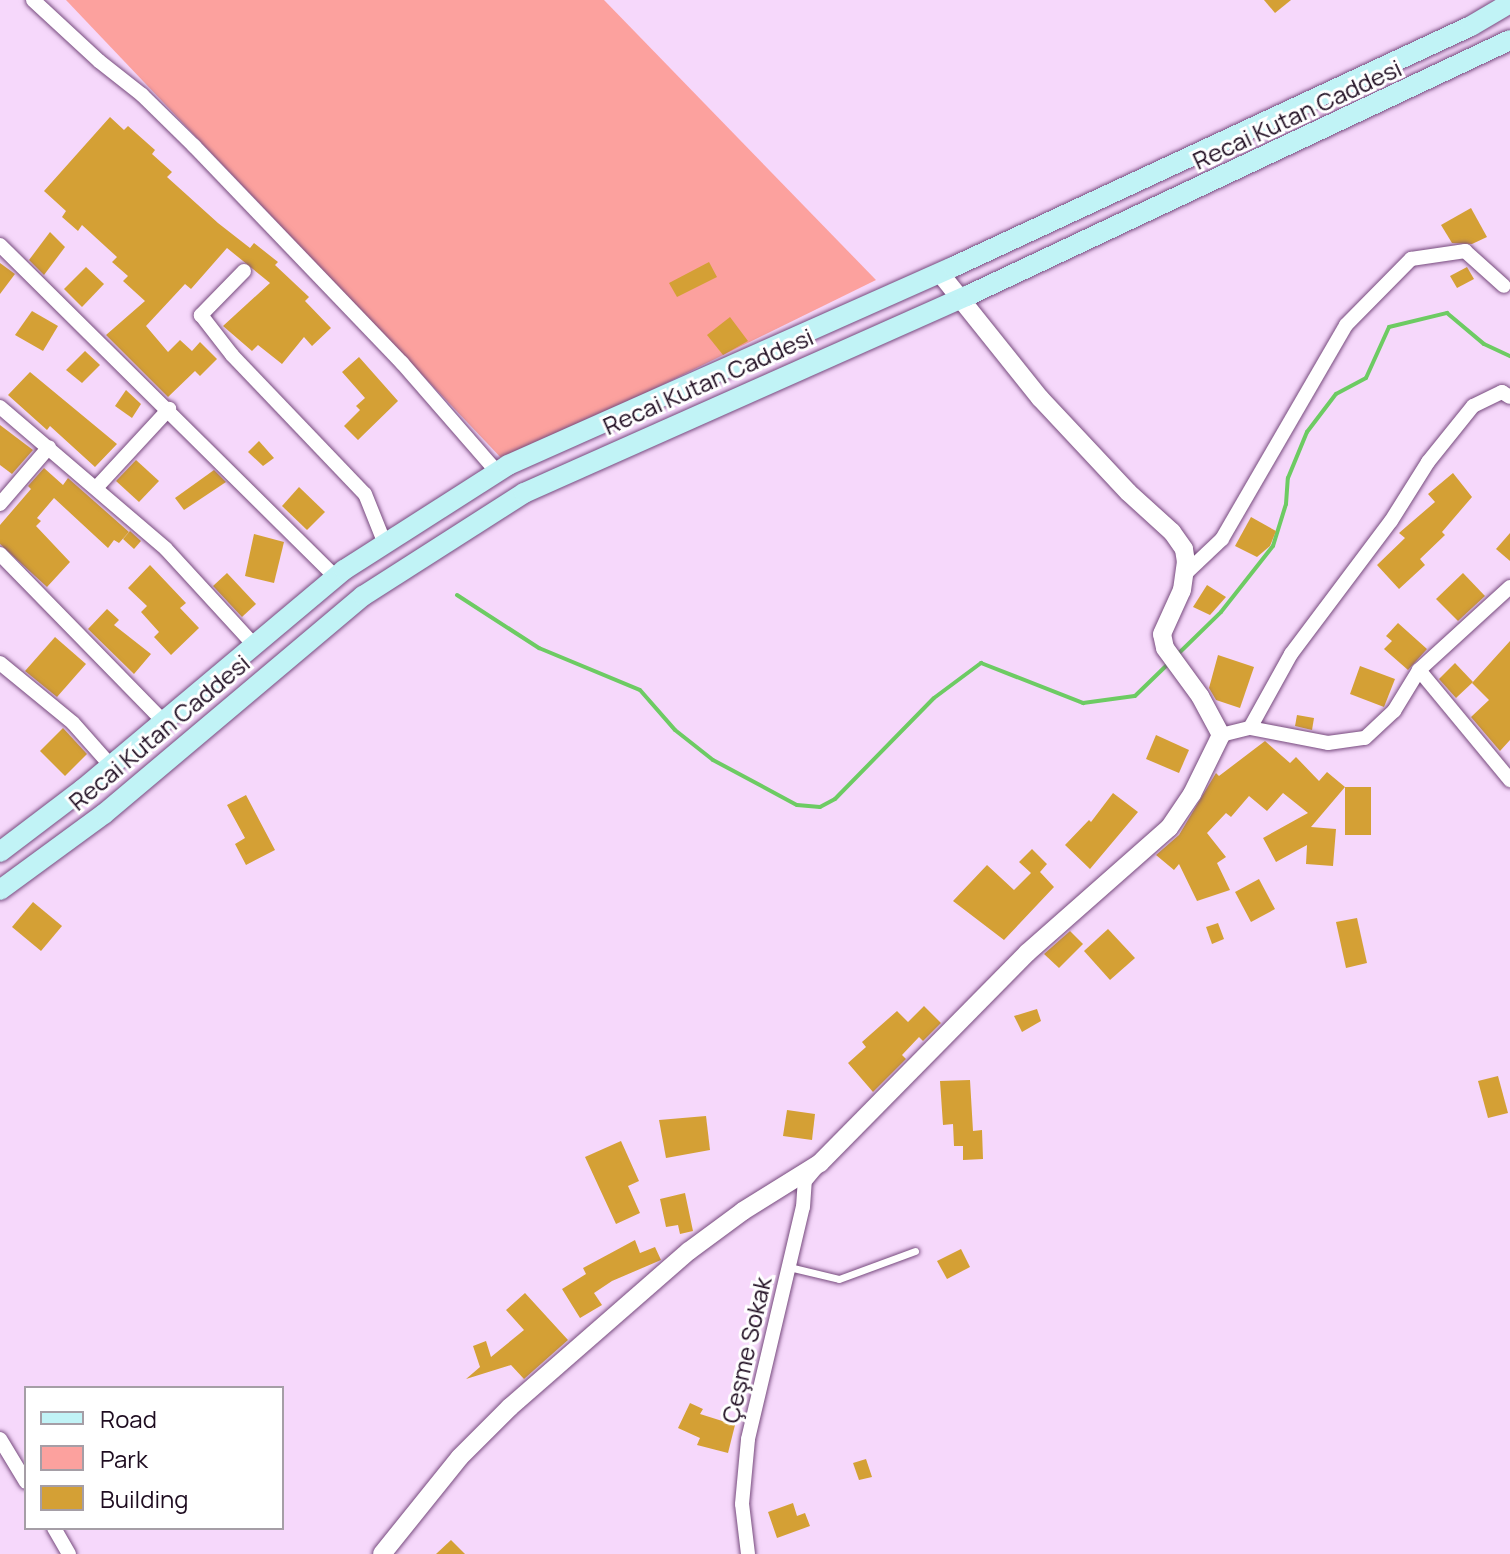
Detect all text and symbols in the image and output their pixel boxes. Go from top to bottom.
street label: Recai Kutan Caddesi [1188,53,1406,175]
street label: Recai Kutan Caddesi [598,322,818,440]
street label: Recai Kutan Caddesi [63,648,255,816]
street label: Çeşme Sokak [715,1274,777,1426]
legend [24,1386,284,1530]
text: Road [100,1402,157,1435]
text: Park [100,1442,148,1475]
text: Building [100,1482,188,1515]

